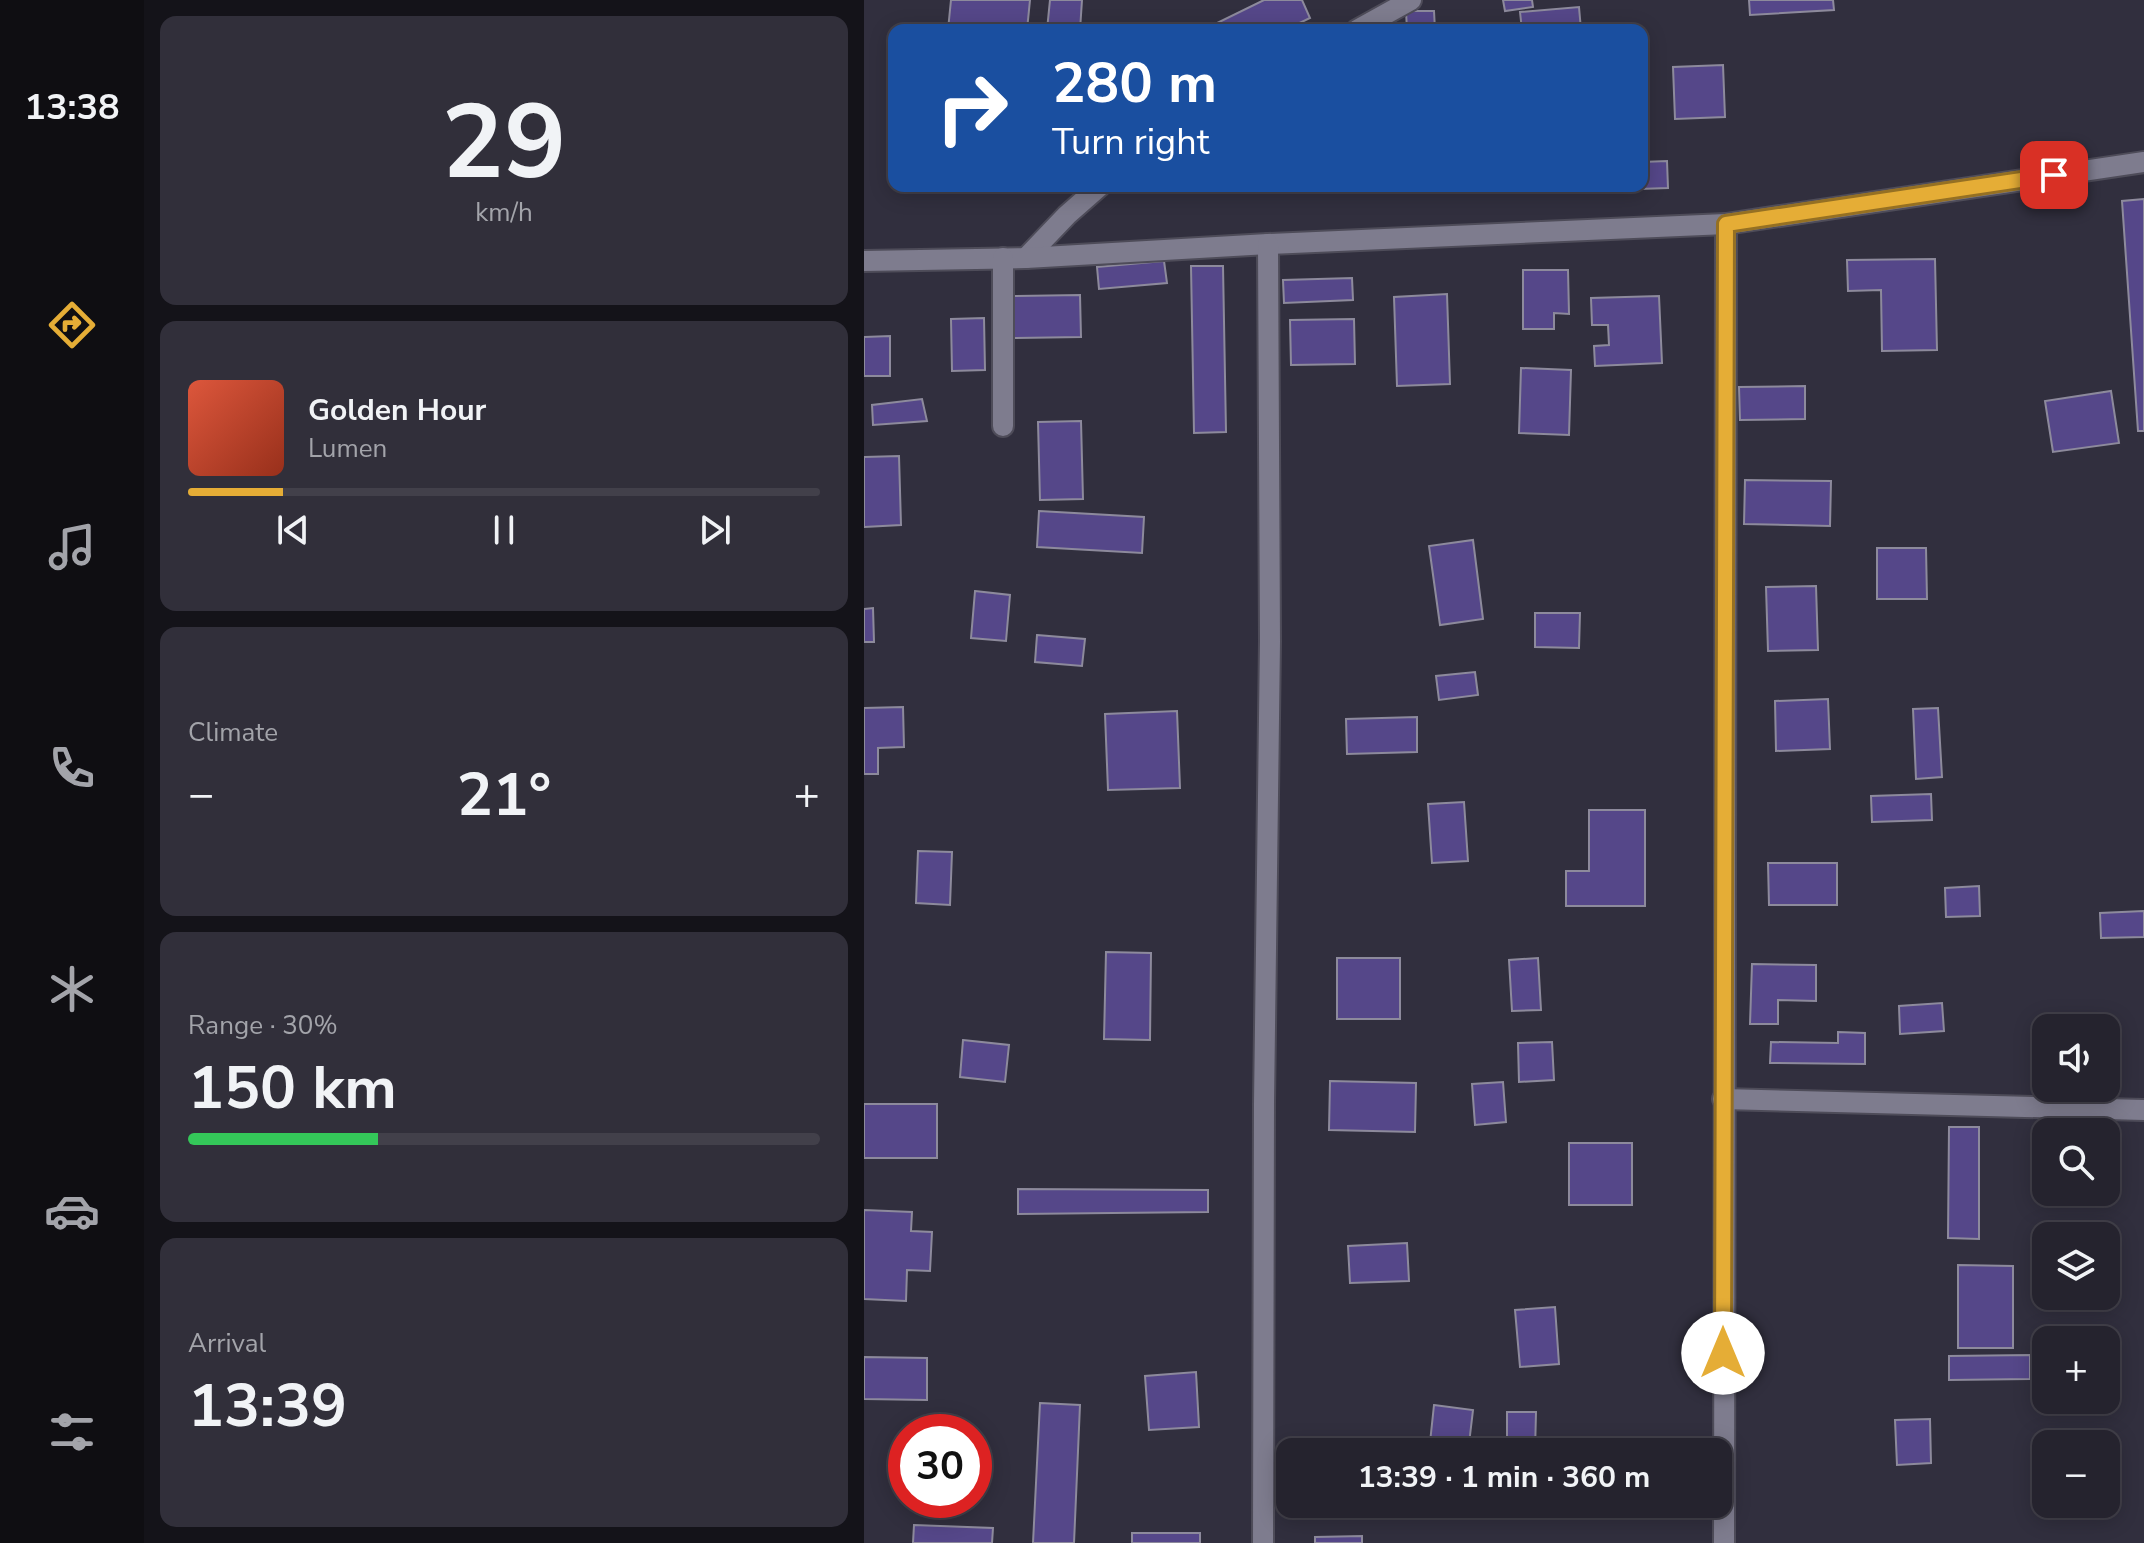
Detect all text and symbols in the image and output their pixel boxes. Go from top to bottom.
text: 280 m [1052,45,1217,122]
icon: right [920,56,1024,160]
text: 29 [442,72,566,214]
text: 13:38 [24,83,120,132]
text: Turn right [1052,118,1209,167]
pin [2020,141,2088,209]
icon: arrive [2032,153,2076,197]
text: km/h [475,195,533,230]
icon: directions [44,297,100,353]
text: Golden Hour [308,390,486,431]
text: Lumen [308,431,387,466]
icon: previous [271,508,315,552]
icon: pause [482,508,526,552]
icon: next [693,508,737,552]
icon: music [44,519,100,575]
text: Climate [188,715,278,750]
icon: phone [44,740,100,796]
text: 21° [457,754,551,836]
text: − [188,765,214,825]
text: + [794,765,820,825]
icon: climate [44,961,100,1017]
text: Range · 30% [188,1008,338,1043]
map controls [2032,1014,2120,1518]
button: sound [2032,1014,2120,1102]
text: 150 km [188,1047,397,1129]
button: search [2032,1118,2120,1206]
icon: car [44,1183,100,1239]
button: layers [2032,1222,2120,1310]
position arrow [1681,1311,1765,1395]
text: Arrival [188,1326,266,1361]
button: + [2032,1326,2120,1414]
text: 13:39 [188,1365,347,1447]
icon: filters [44,1404,100,1460]
speed limit sign: 30 [888,1414,992,1518]
button: − [2032,1430,2120,1518]
text: 13:39 · 1 min · 360 m [1358,1457,1650,1498]

